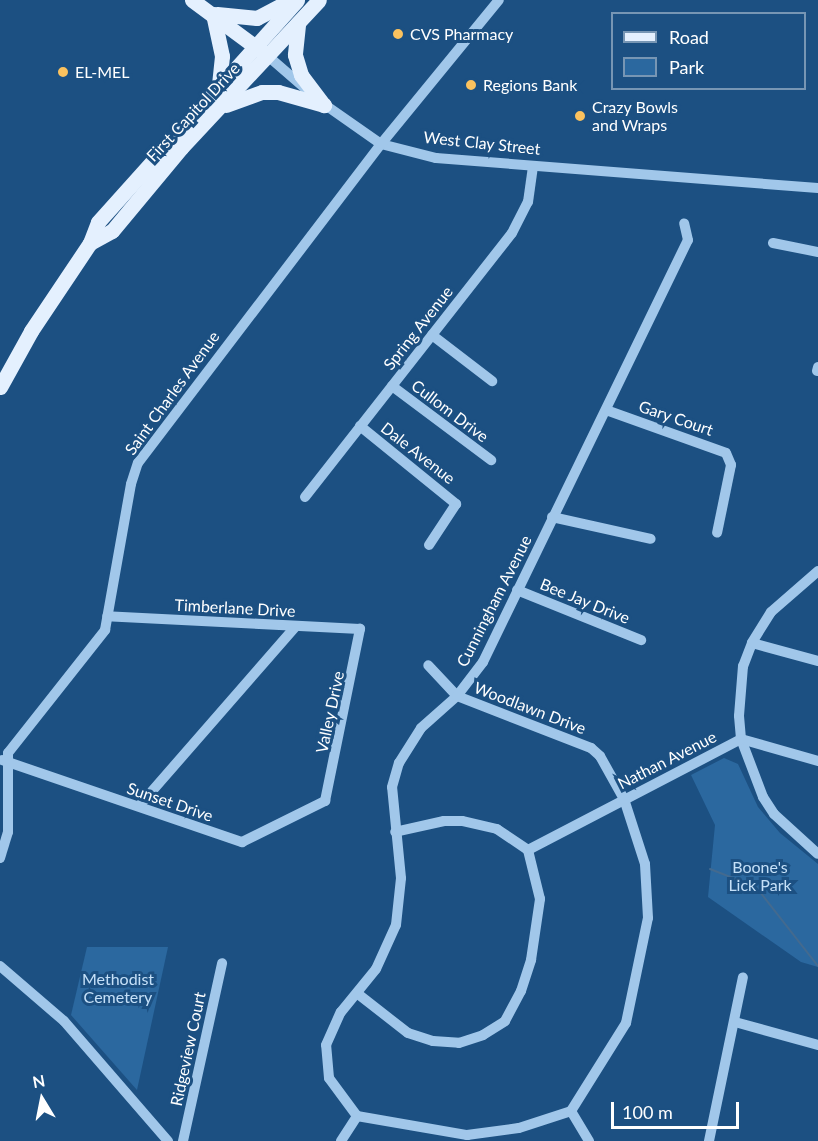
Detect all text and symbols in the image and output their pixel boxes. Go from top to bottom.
legend [611,12,806,90]
place label: CVS Pharmacy [410,24,513,44]
text: Road [669,26,709,48]
marker: CVS Pharmacy [391,27,405,41]
text: Park [669,56,704,78]
street label: First Capitol Drive [142,59,244,165]
place label: EL-MEL [75,62,130,82]
marker: EL-MEL [56,65,70,79]
place label: Regions Bank [483,75,577,95]
marker: Regions Bank [464,78,478,92]
place label: Crazy Bowls and Wraps [592,97,678,135]
marker: Crazy Bowls and Wraps [573,109,587,123]
street label: West Clay Street [423,127,541,159]
street label: Spring Avenue [379,282,457,374]
street label: Saint Charles Avenue [121,327,223,459]
street label: Cullom Drive [408,376,492,446]
street label: Gary Court [636,396,716,440]
street label: Dale Avenue [377,418,459,488]
street label: Cunningham Avenue [452,532,536,670]
street label: Bee Jay Drive [537,574,633,628]
street label: Timberlane Drive [174,595,296,621]
street label: Valley Drive [312,669,348,755]
street label: Woodlawn Drive [471,678,589,738]
street label: Nathan Avenue [614,727,720,793]
street label: Sunset Drive [124,778,216,826]
park label: Boone's Lick Park [728,857,792,895]
park label: Methodist Cemetery [82,969,154,1007]
street label: Ridgeview Court [167,990,209,1108]
north arrow [12,1069,72,1129]
text: N [31,1070,46,1091]
scale bar [614,1090,742,1128]
text: 100 m [622,1101,673,1123]

